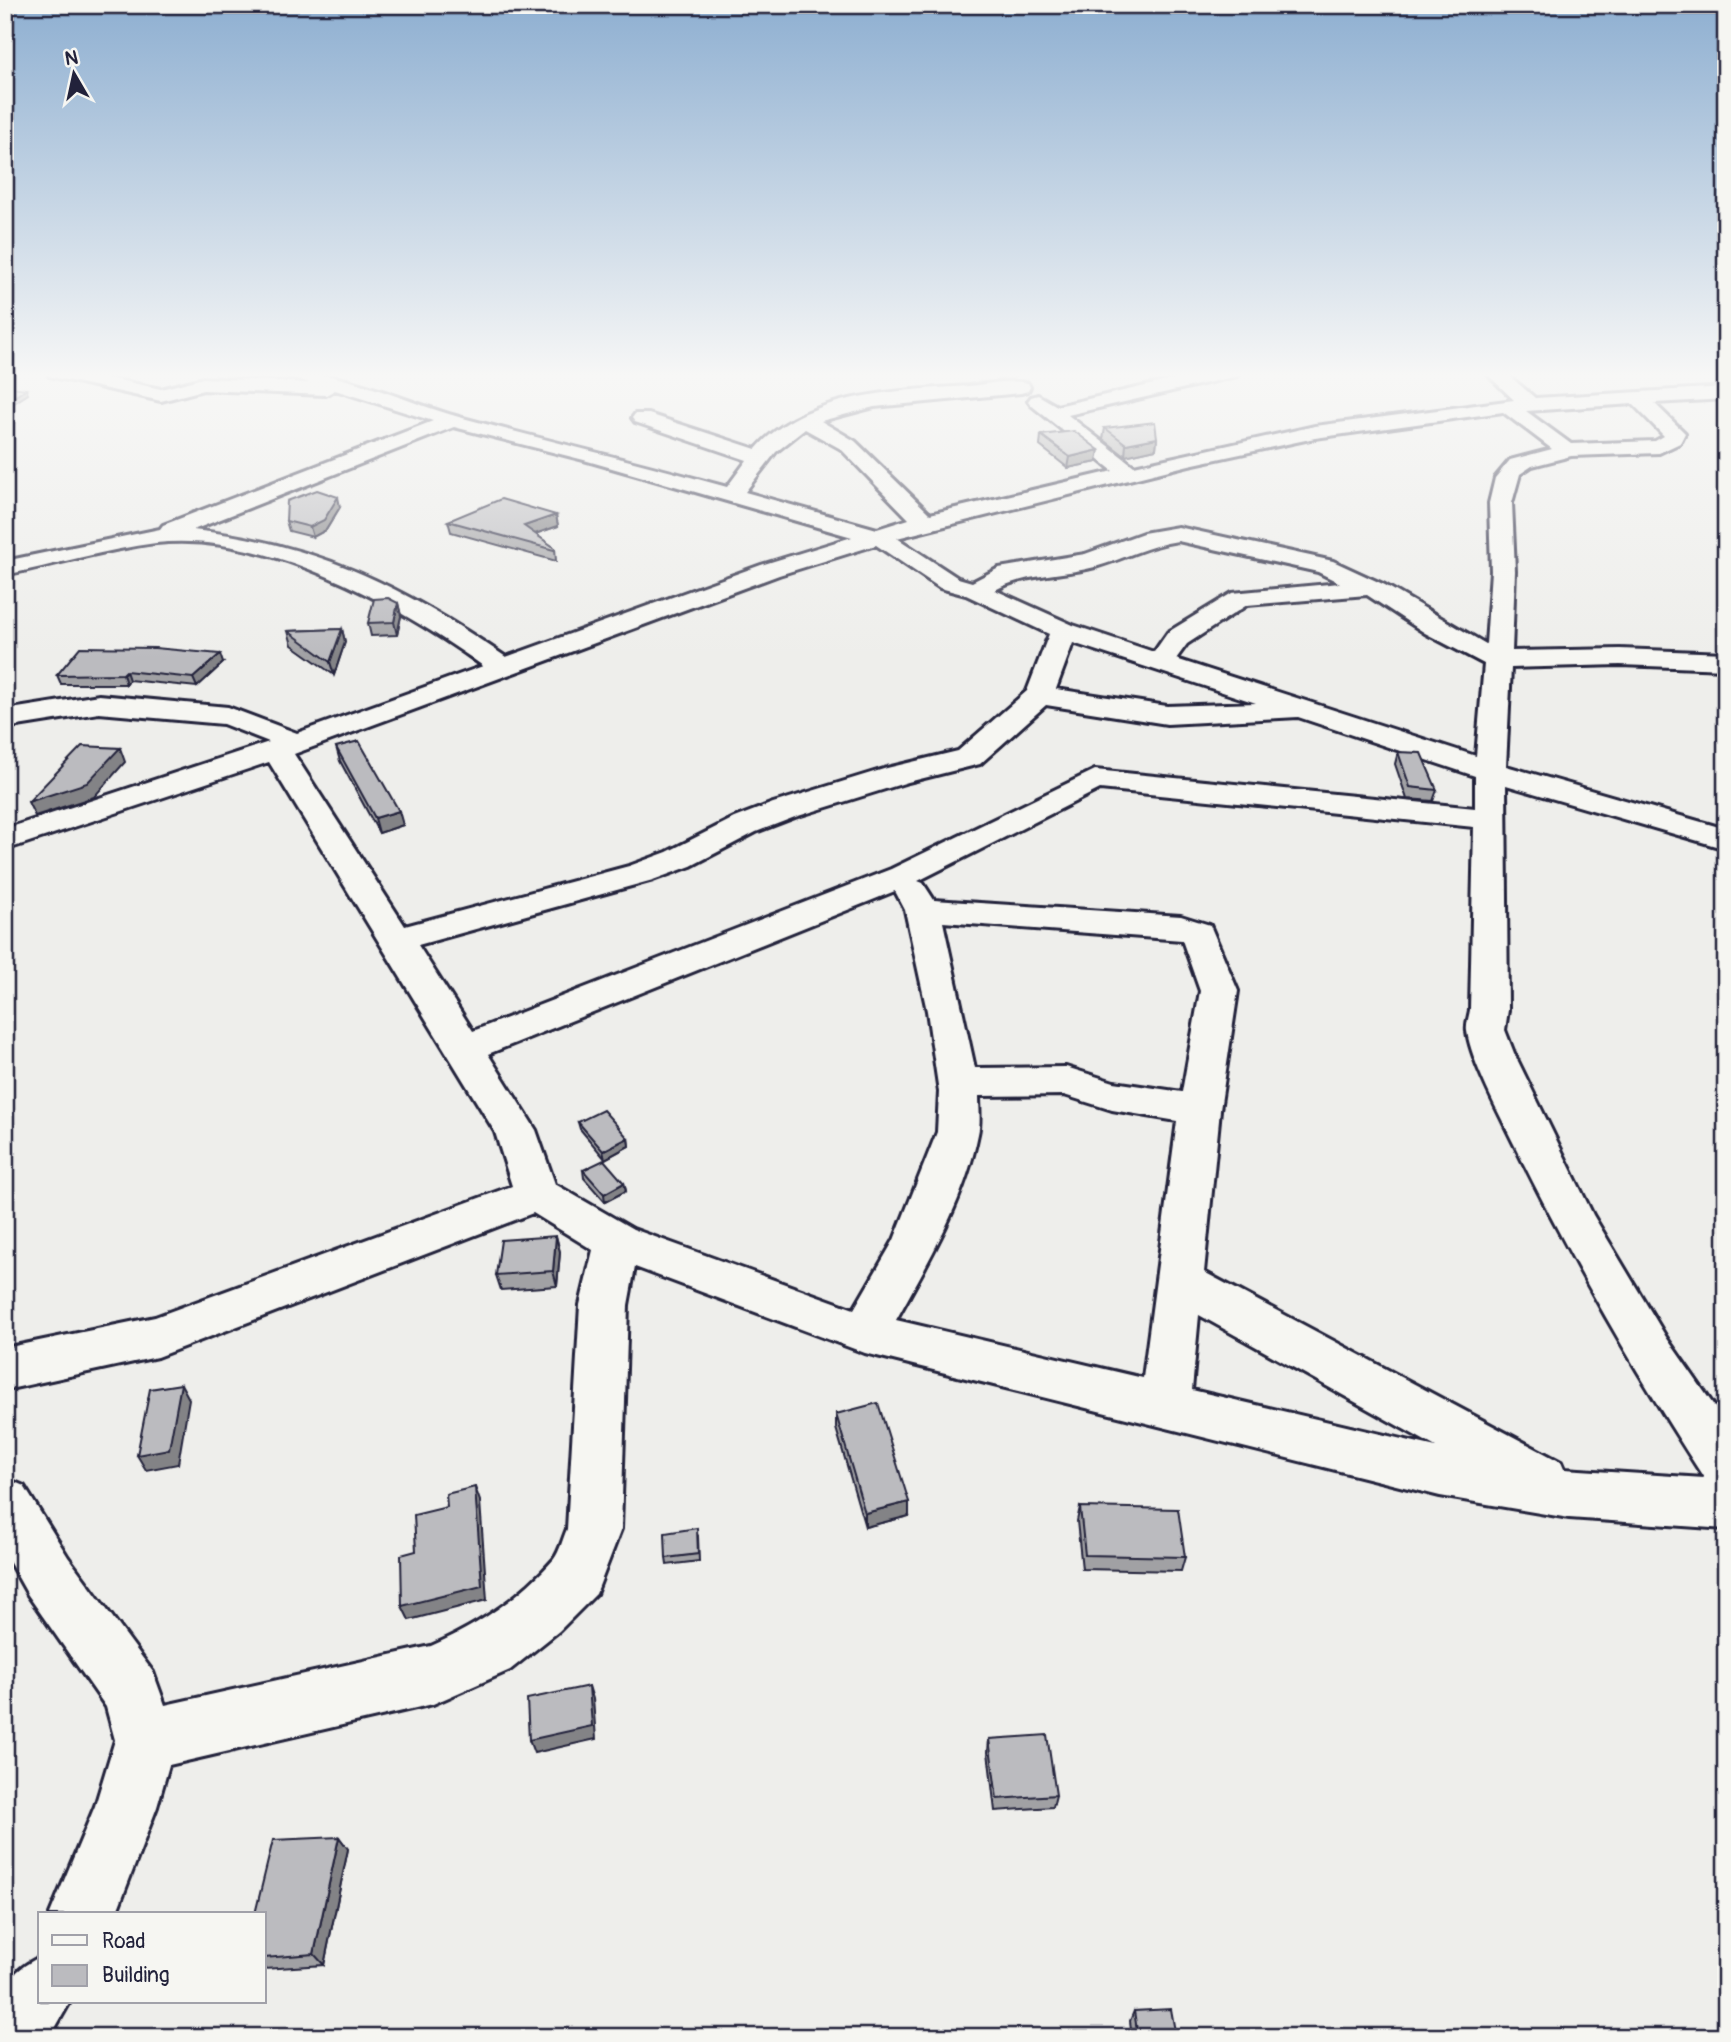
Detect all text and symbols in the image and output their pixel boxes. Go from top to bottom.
north arrow [38,38,108,108]
text: N [63,45,80,71]
legend [38,1912,266,2004]
text: Road [102,1928,146,1955]
text: Building [102,1962,169,1989]

